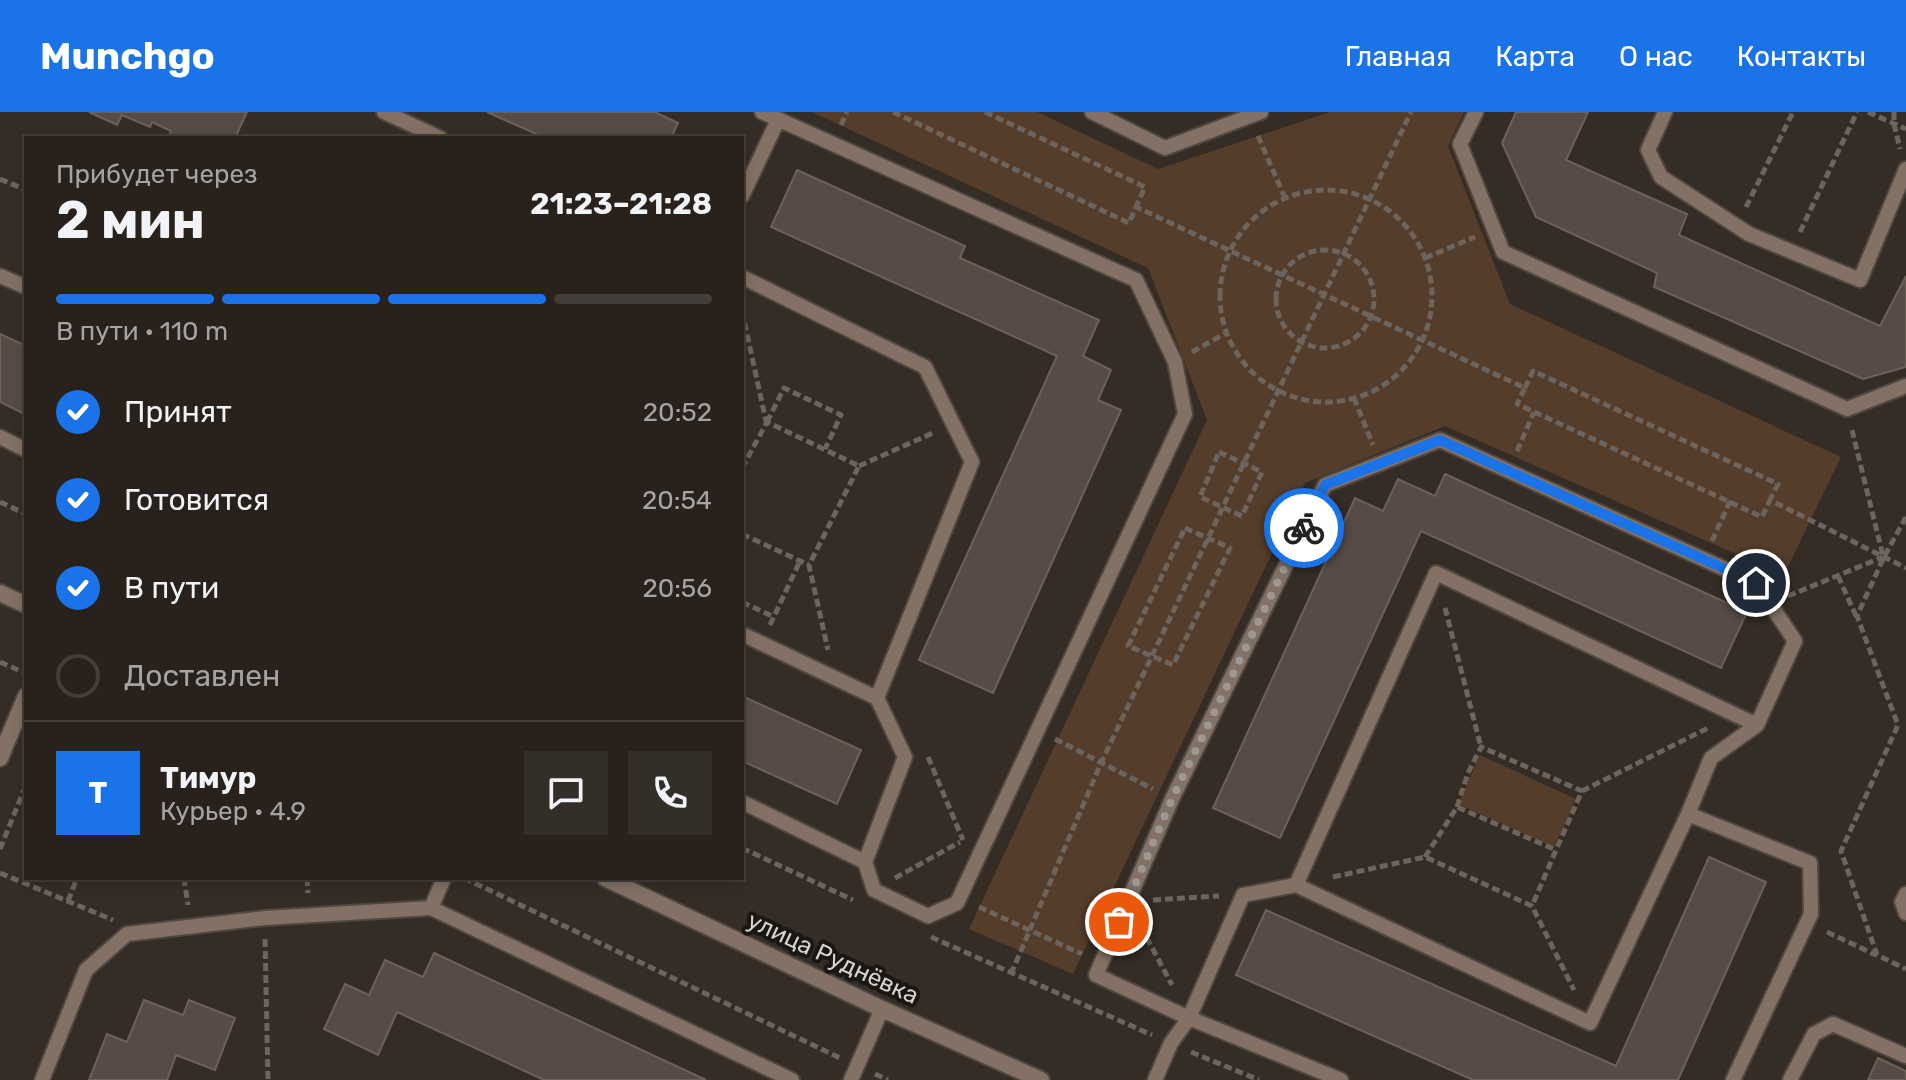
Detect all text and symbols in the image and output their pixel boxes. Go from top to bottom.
text: Munchgo [40,33,215,79]
text: Главная [1345,40,1451,73]
text: Карта [1495,40,1575,73]
text: О нас [1619,40,1693,73]
text: Контакты [1737,40,1866,73]
text: Прибудет через [56,159,257,190]
text: 21:23–21:28 [530,186,712,222]
text: 2 мин [56,189,205,251]
text: В пути · 110 m [56,316,228,347]
icon: check [56,390,100,434]
text: Принят [124,394,232,430]
text: 20:52 [643,397,712,428]
icon: check [56,478,100,522]
text: Готовится [124,482,269,518]
text: 20:54 [642,485,712,516]
courier [1264,488,1344,568]
icon: bike [1282,506,1326,550]
pin [1722,549,1790,617]
icon: home [1734,561,1778,605]
icon: check [56,566,100,610]
text: В пути [124,570,219,606]
text: 20:56 [642,573,712,604]
text: Доставлен [124,658,280,694]
button: chat [524,751,608,835]
button: phone [628,751,712,835]
text: Тимур [160,760,256,796]
text: Т [89,775,107,811]
text: Курьер · 4.9 [160,796,306,827]
pin [1085,888,1153,956]
icon: bag [1097,900,1141,944]
street label: улица Руднёвка [743,906,923,1010]

